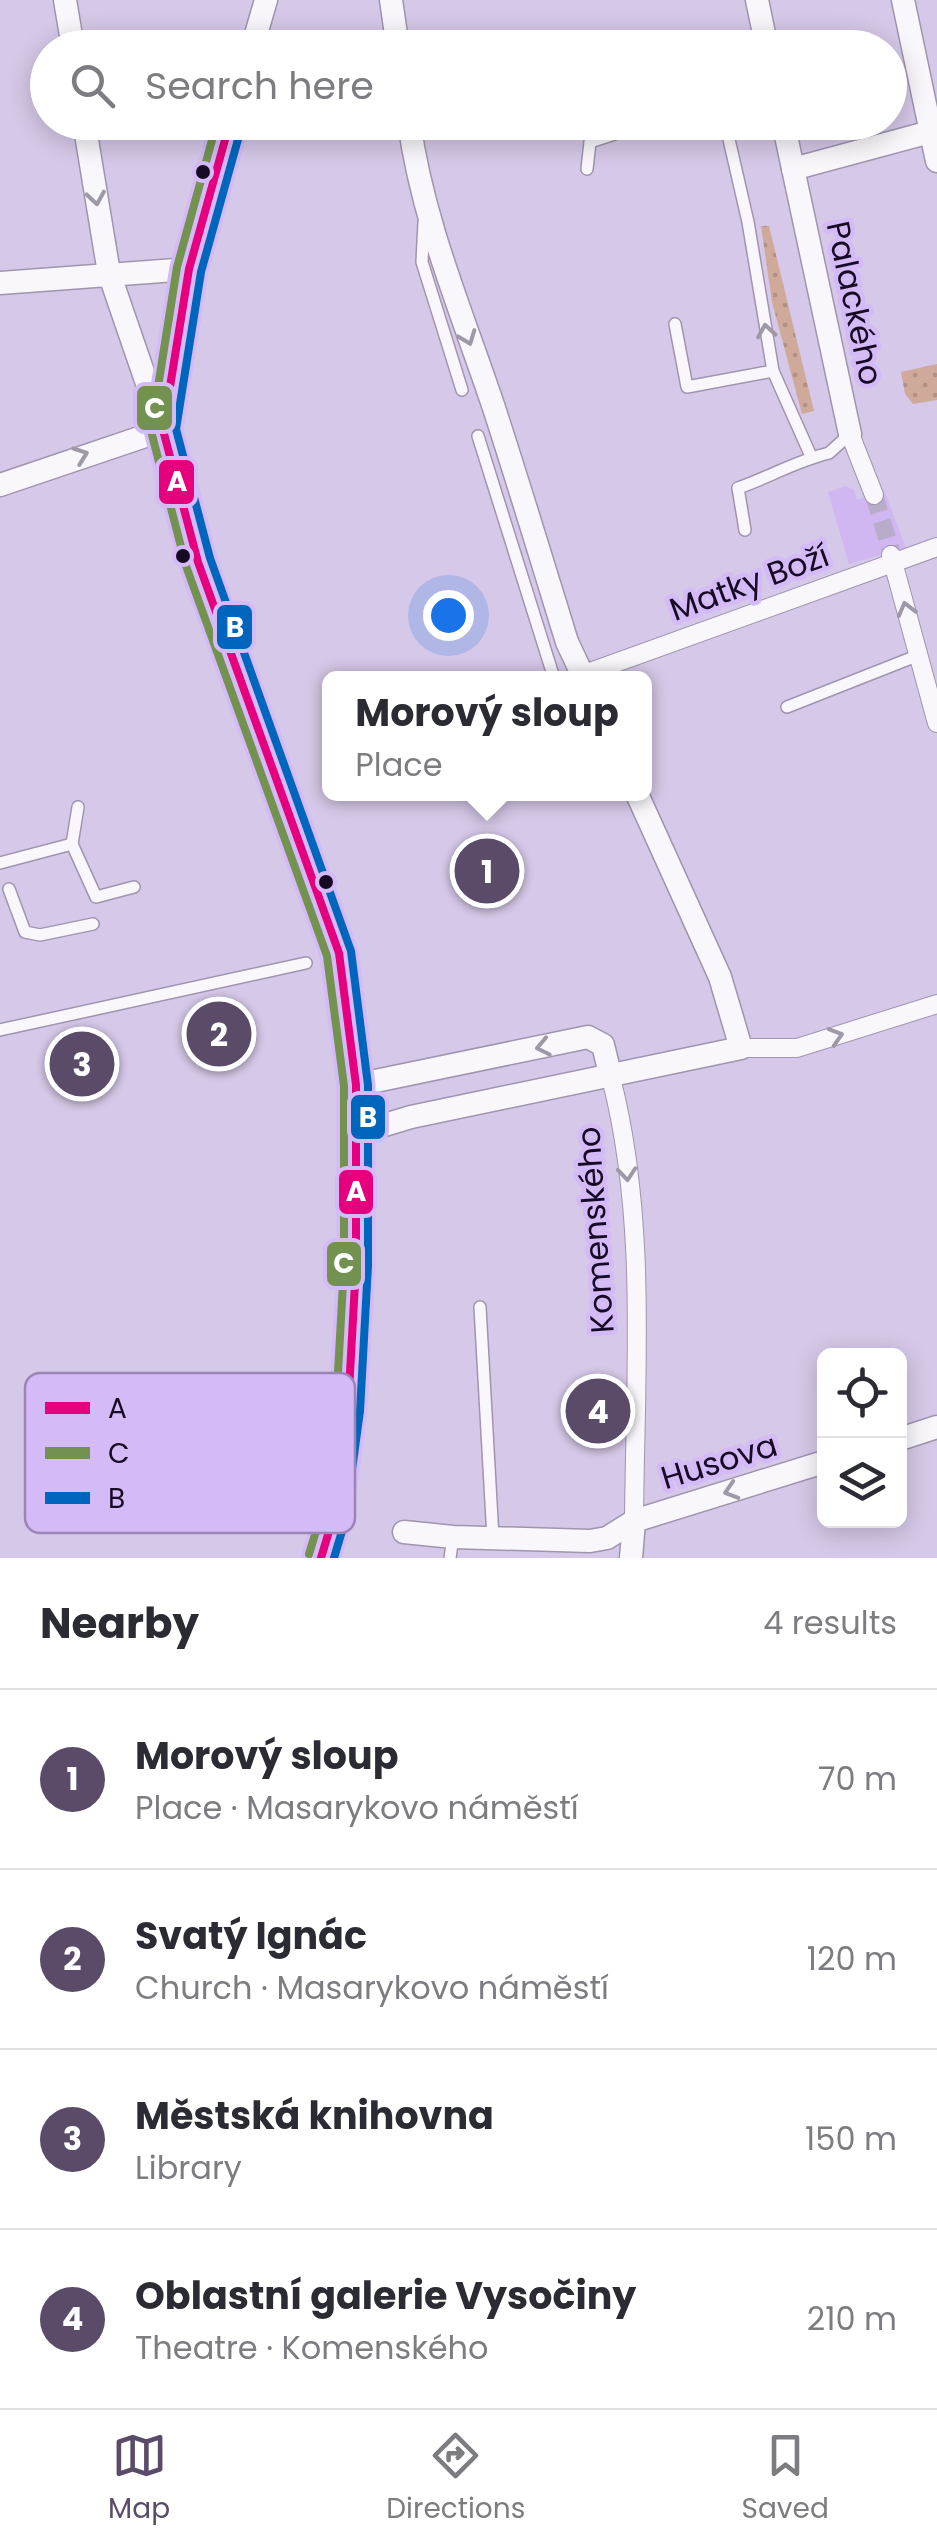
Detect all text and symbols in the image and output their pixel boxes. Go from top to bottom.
search box [30,30,907,140]
icon: search [65,58,120,113]
text: Search here [145,59,374,112]
unlabelled marker [193,162,213,182]
one-way arrow [85,190,106,206]
street label: Palackého [816,217,894,389]
one-way arrow [756,323,777,339]
one-way arrow [456,329,476,346]
line badge: C [135,384,174,432]
text: C [144,389,166,428]
one-way arrow [71,446,88,467]
line badge: A [157,458,196,506]
text: A [167,462,188,501]
street label: Matky Boží [663,532,835,632]
unlabelled marker [173,546,193,566]
your location [423,590,474,641]
one-way arrow [897,601,918,618]
line badge: B [215,603,254,651]
text: B [226,608,244,647]
popup [322,671,652,801]
text: Morový sloup [355,686,619,739]
text: Place [355,742,443,787]
pin: 1 [454,834,520,908]
unlabelled marker [316,872,336,892]
pin: 2 [186,996,252,1072]
pin: 3 [49,1026,114,1102]
one-way arrow [827,1027,844,1048]
one-way arrow [535,1035,552,1056]
line badge: B [349,1093,387,1141]
text: B [359,1098,377,1137]
street label: Komenského [565,1125,625,1335]
one-way arrow [616,1167,638,1183]
line badge: A [337,1168,375,1216]
text: A [346,1172,367,1211]
line badge: C [325,1240,363,1288]
text: C [333,1244,355,1283]
map controls [817,1348,907,1528]
button: locate [817,1348,907,1438]
legend [25,1373,355,1533]
pin: 4 [566,1374,630,1448]
text: A [108,1389,127,1428]
street label: Husova [655,1422,783,1500]
text: C [108,1434,130,1473]
button: layers [817,1438,907,1528]
text: B [108,1479,125,1518]
one-way arrow [724,1479,741,1500]
text: Nearby [40,1594,199,1653]
text: 4 results [763,1600,897,1645]
text: Morový sloup [135,1729,398,1782]
text: 1 [66,1756,79,1801]
text: 70 m [818,1756,897,1801]
text: Place · Masarykovo náměstí [135,1785,579,1830]
text: Svatý Ignác [135,1909,367,1962]
text: 2 [63,1936,82,1981]
text: 120 m [807,1936,897,1981]
text: Church · Masarykovo náměstí [135,1965,609,2010]
text: Městská knihovna [135,2089,494,2142]
text: 3 [63,2116,82,2161]
text: 150 m [805,2116,897,2161]
text: Library [135,2145,242,2190]
text: Oblastní galerie Vysočiny [135,2269,636,2322]
text: 4 [62,2296,83,2341]
text: 210 m [807,2296,897,2341]
text: Theatre · Komenského [135,2325,488,2370]
tab: Map [108,2428,170,2530]
tab: Directions [386,2428,525,2530]
tab: Saved [742,2428,829,2530]

